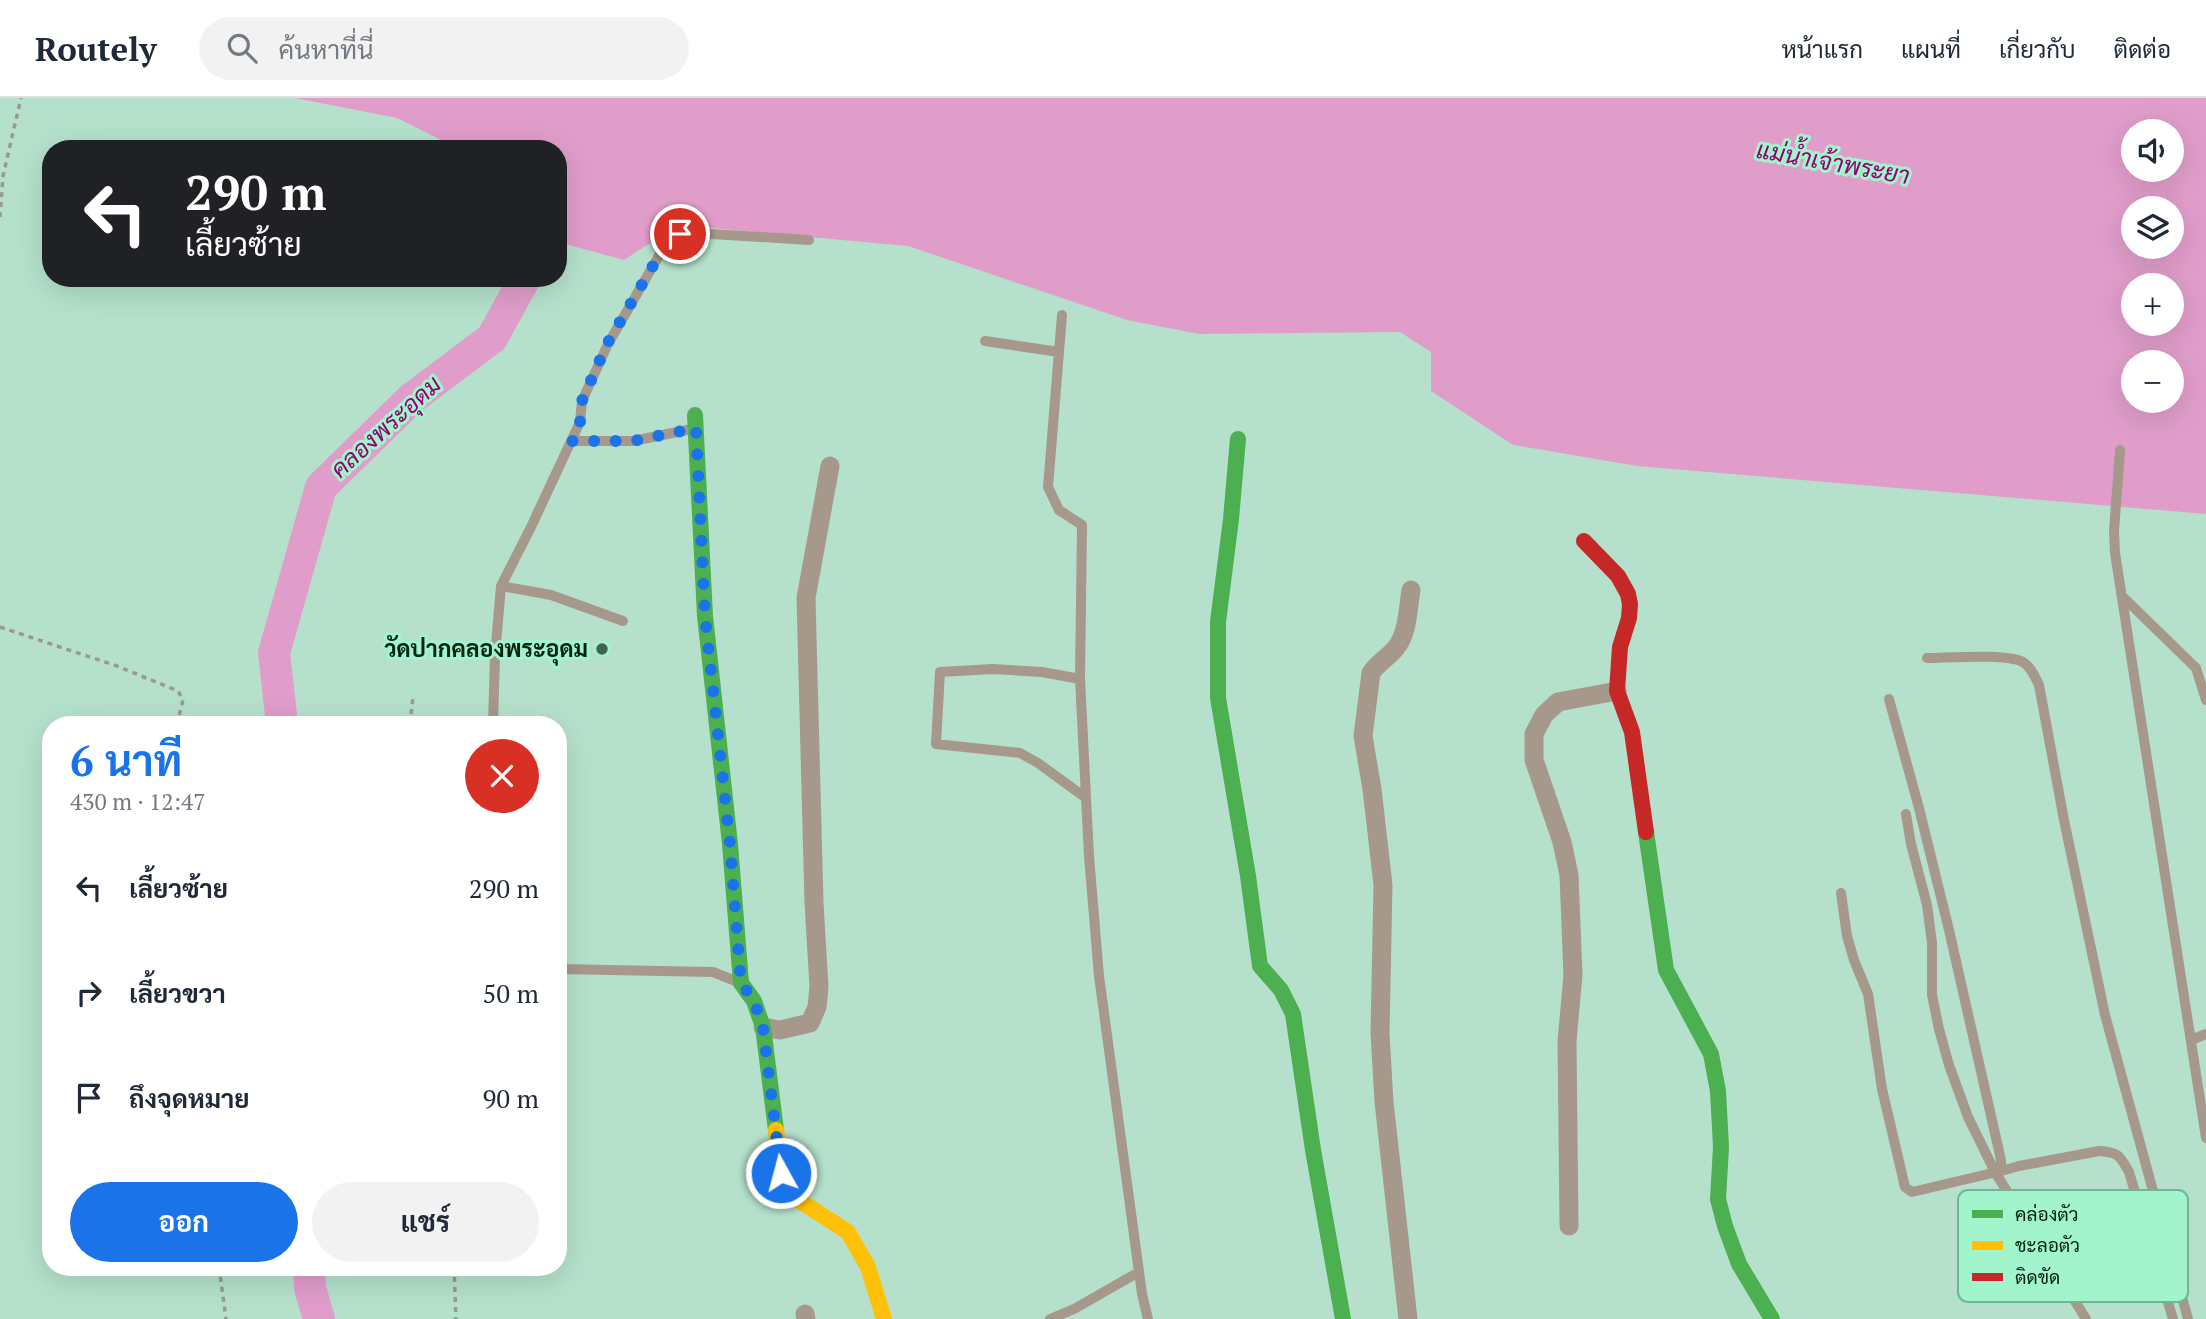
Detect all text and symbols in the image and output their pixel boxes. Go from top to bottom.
search box [199,17,689,80]
text: Routely [35,27,157,70]
icon: search [223,29,261,67]
text: ค้นหาที่นี่ [279,32,374,66]
text: หน้าแรก [1782,33,1863,65]
text: แผนที่ [1901,33,1961,65]
text: เกี่ยวกับ [1999,33,2076,65]
text: ติดต่อ [2114,33,2171,65]
map controls [2121,119,2184,413]
button: sound [2121,119,2184,182]
water label: แม่น้ำเจ้าพระยา [1754,130,1913,191]
text: 290 m [185,159,327,224]
icon: left [70,168,161,259]
button: layers [2121,196,2184,259]
pin [650,204,710,264]
icon: arrive [661,215,699,253]
text: เลี้ยวซ้าย [185,223,302,265]
button: + [2121,273,2184,336]
button: − [2121,350,2184,413]
water label: คลองพระอุดม [323,368,448,485]
place label: วัดปากคลองพระอุดม [384,633,588,666]
marker: วัดปากคลองพระอุดม [594,641,610,657]
text: 6 นาที [70,732,182,788]
button: close [465,739,539,813]
text: 430 m · 12:47 [70,786,205,817]
icon: left [70,869,108,907]
text: เลี้ยวซ้าย [129,871,228,905]
text: 290 m [469,871,539,905]
icon: right [70,974,108,1012]
text: เลี้ยวขวา [129,976,226,1010]
text: 50 m [483,976,539,1010]
icon: arrive [70,1079,108,1117]
text: ถึงจุดหมาย [129,1081,250,1115]
text: 90 m [483,1081,539,1115]
position arrow [744,1136,818,1210]
button: ออก [70,1182,298,1262]
button: แชร์ [312,1182,539,1262]
legend [1958,1190,2188,1302]
text: คล่องตัว [2015,1201,2079,1226]
text: ชะลอตัว [2015,1232,2080,1257]
text: ติดขัด [2015,1264,2060,1289]

